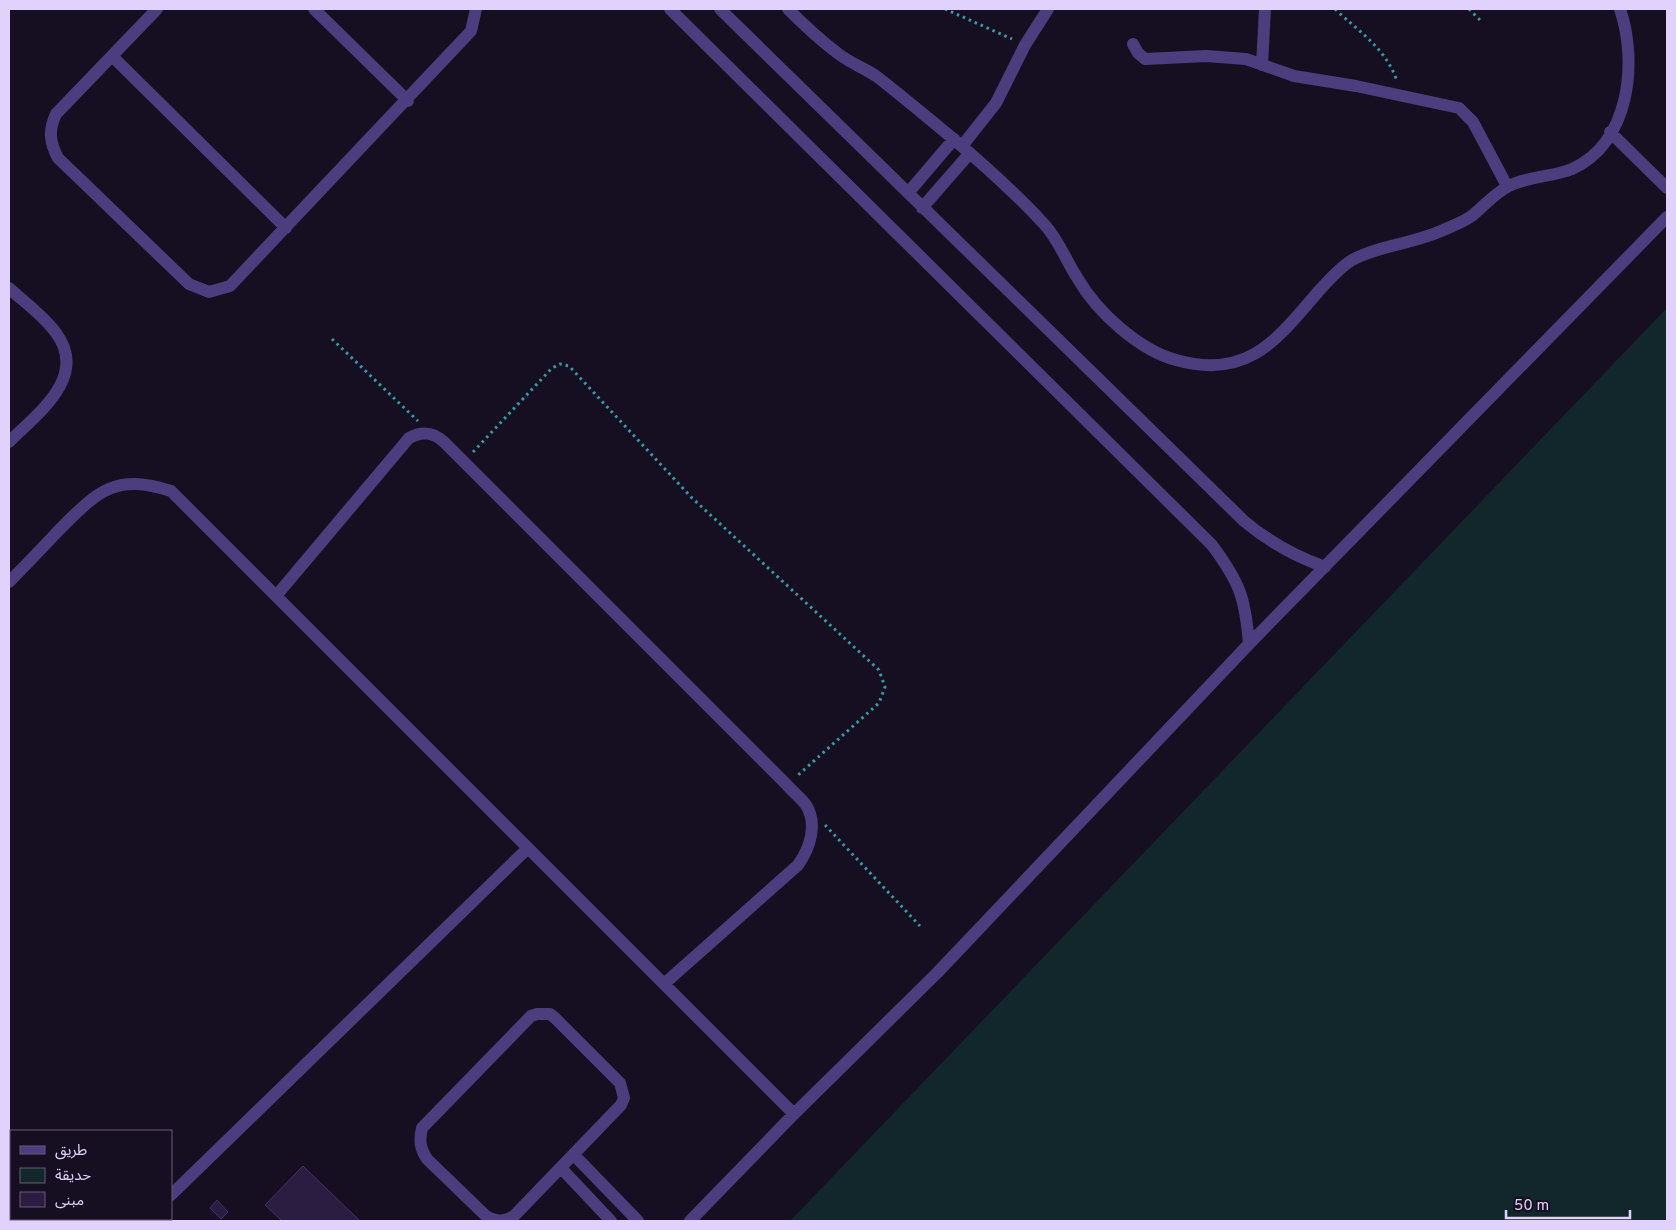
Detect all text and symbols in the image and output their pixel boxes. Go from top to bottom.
legend [10,1130,172,1220]
text: طريق [55,1142,87,1161]
text: حديقة [55,1167,91,1186]
scale bar [1506,1188,1630,1220]
text: مبنى [55,1192,84,1211]
text: 50 m [1514,1197,1549,1216]

